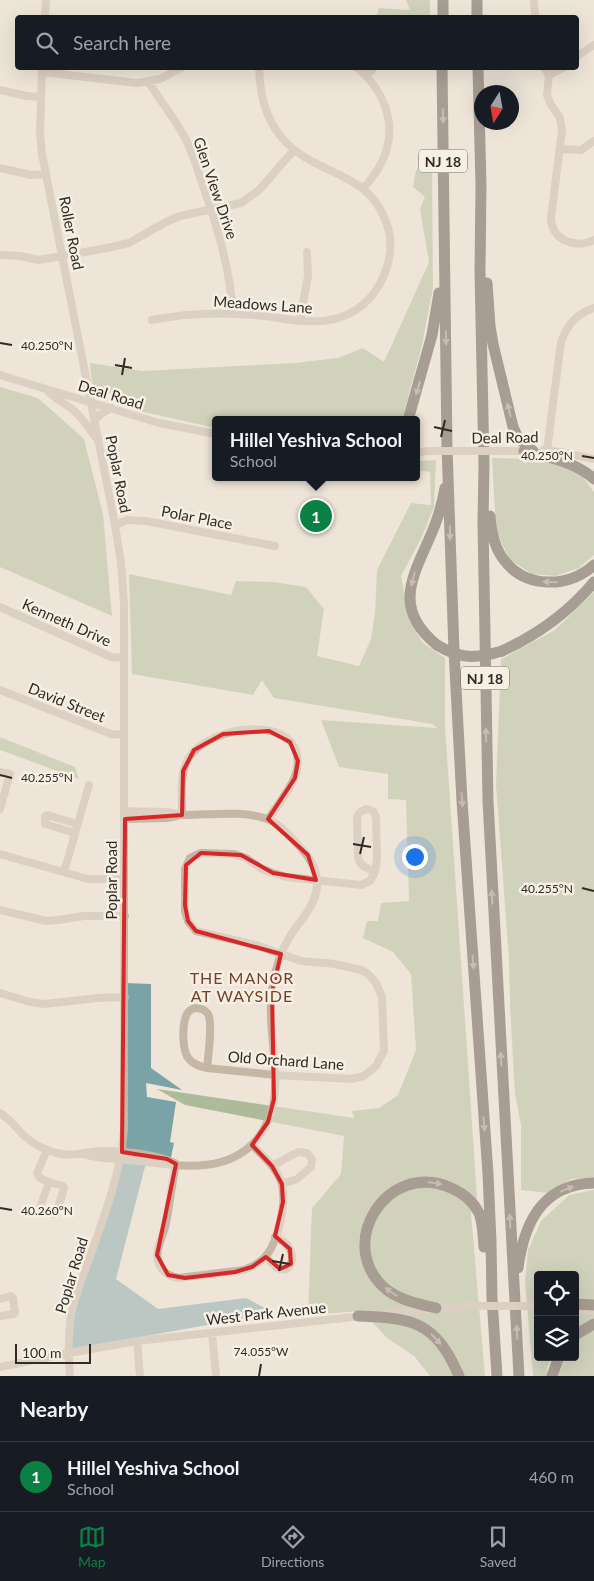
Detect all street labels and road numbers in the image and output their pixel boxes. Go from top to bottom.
street label: Glen View Drive [190,135,242,241]
road number: NJ 18 [419,150,467,172]
street label: Roller Road [56,195,88,271]
street label: Meadows Lane [213,292,313,316]
street label: Deal Road [76,376,146,412]
street label: Deal Road [471,427,539,447]
street label: Poplar Road [103,434,135,514]
street label: Polar Place [160,501,234,533]
street label: Kenneth Drive [20,594,114,650]
road number: NJ 18 [461,666,509,690]
street label: David Street [26,678,109,726]
street label: Poplar Road [102,841,120,919]
street label: Old Orchard Lane [227,1047,345,1073]
street label: Poplar Road [51,1235,91,1315]
street label: West Park Avenue [205,1298,327,1328]

